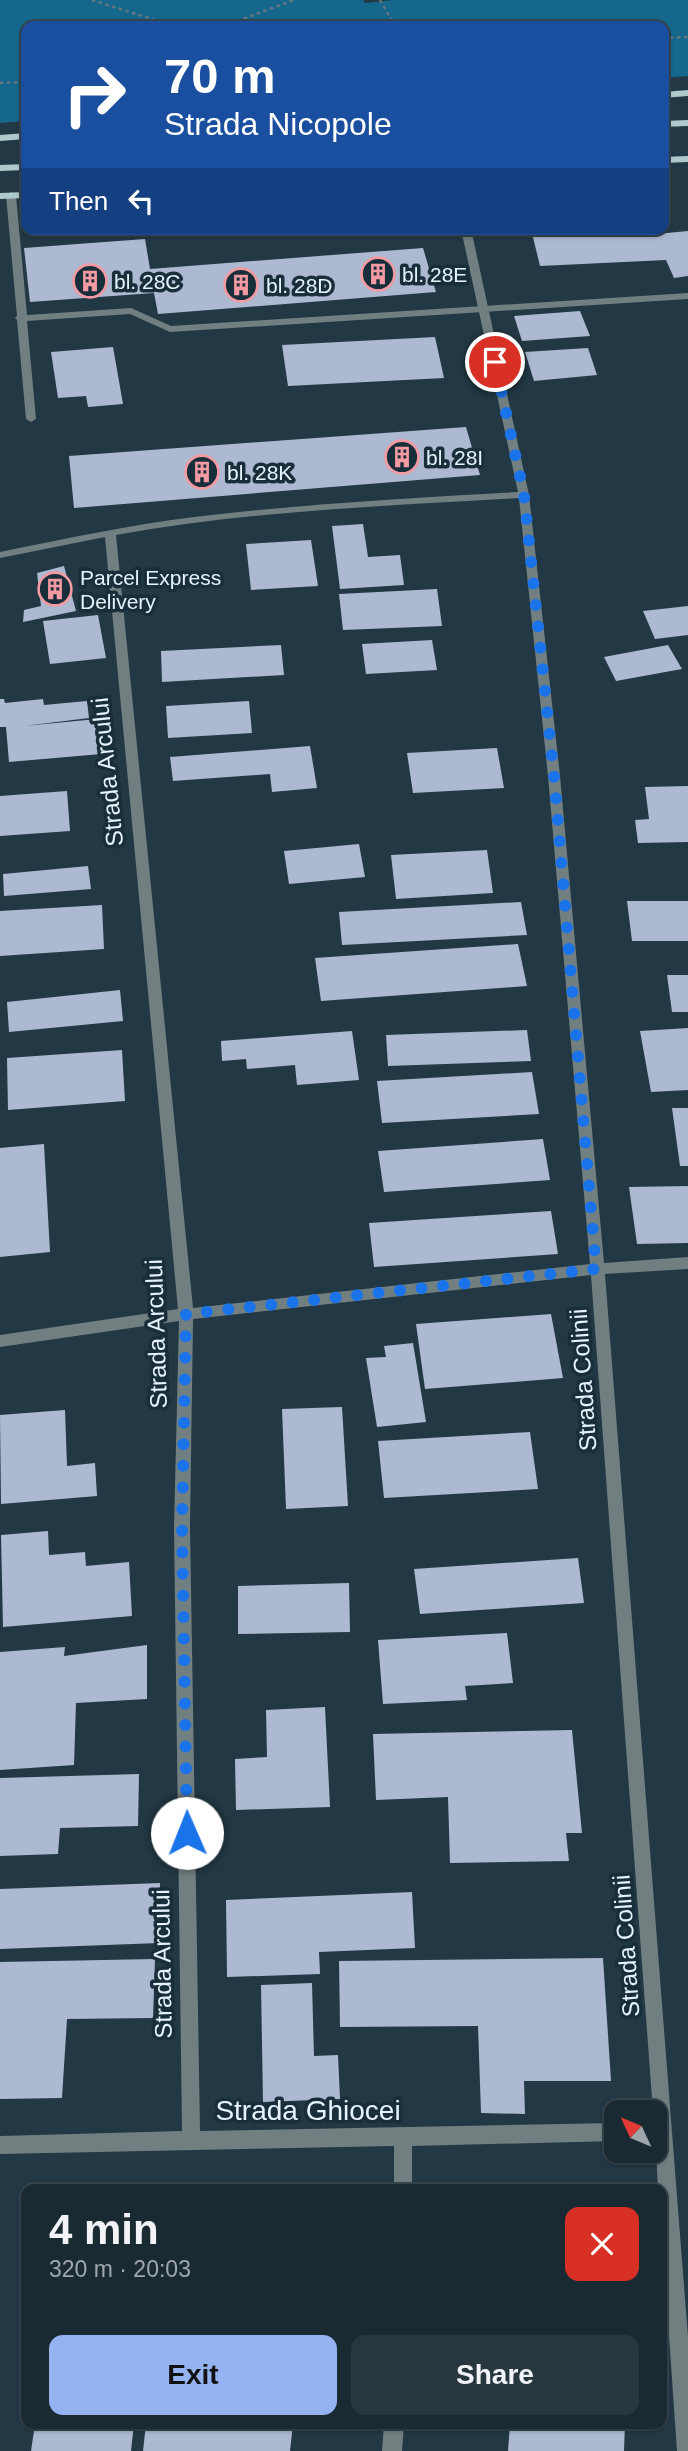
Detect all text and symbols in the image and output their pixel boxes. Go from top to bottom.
icon: right [49,49,140,140]
text: 70 m [164,49,276,103]
text: Strada Nicopole [164,106,392,142]
icon: left [122,182,160,220]
text: Then [49,186,108,216]
building icon: bl. 28E [359,255,397,293]
building icon: bl. 28C [71,262,109,300]
place label: bl. 28E [402,263,467,286]
building icon: bl. 28D [222,266,260,304]
place label: bl. 28C [114,270,181,293]
place label: bl. 28D [266,274,333,297]
pin [465,332,525,392]
icon: arrive [476,343,514,381]
building icon: bl. 28I [383,438,421,476]
place label: bl. 28I [426,446,483,469]
building icon: bl. 28K [183,453,221,491]
place label: bl. 28K [227,461,292,484]
place label: Parcel Express Delivery [80,566,221,613]
building icon: Parcel Express Delivery [36,570,74,608]
street label: Strada Arcului [86,696,128,848]
street label: Strada Arcului [140,1259,172,1409]
street label: Strada Colinii [565,1308,601,1452]
position arrow [150,1796,224,1870]
street label: Strada Colinii [608,1874,644,2018]
street label: Strada Arcului [147,1889,177,2039]
street label: Strada Ghiocei [215,2095,401,2126]
north arrow [604,2100,667,2163]
map controls [604,2100,667,2163]
text: 4 min [49,2206,159,2253]
button: close [565,2207,639,2281]
text: 320 m · 20:03 [49,2256,191,2282]
button: Exit [49,2335,337,2415]
button: Share [351,2335,639,2415]

